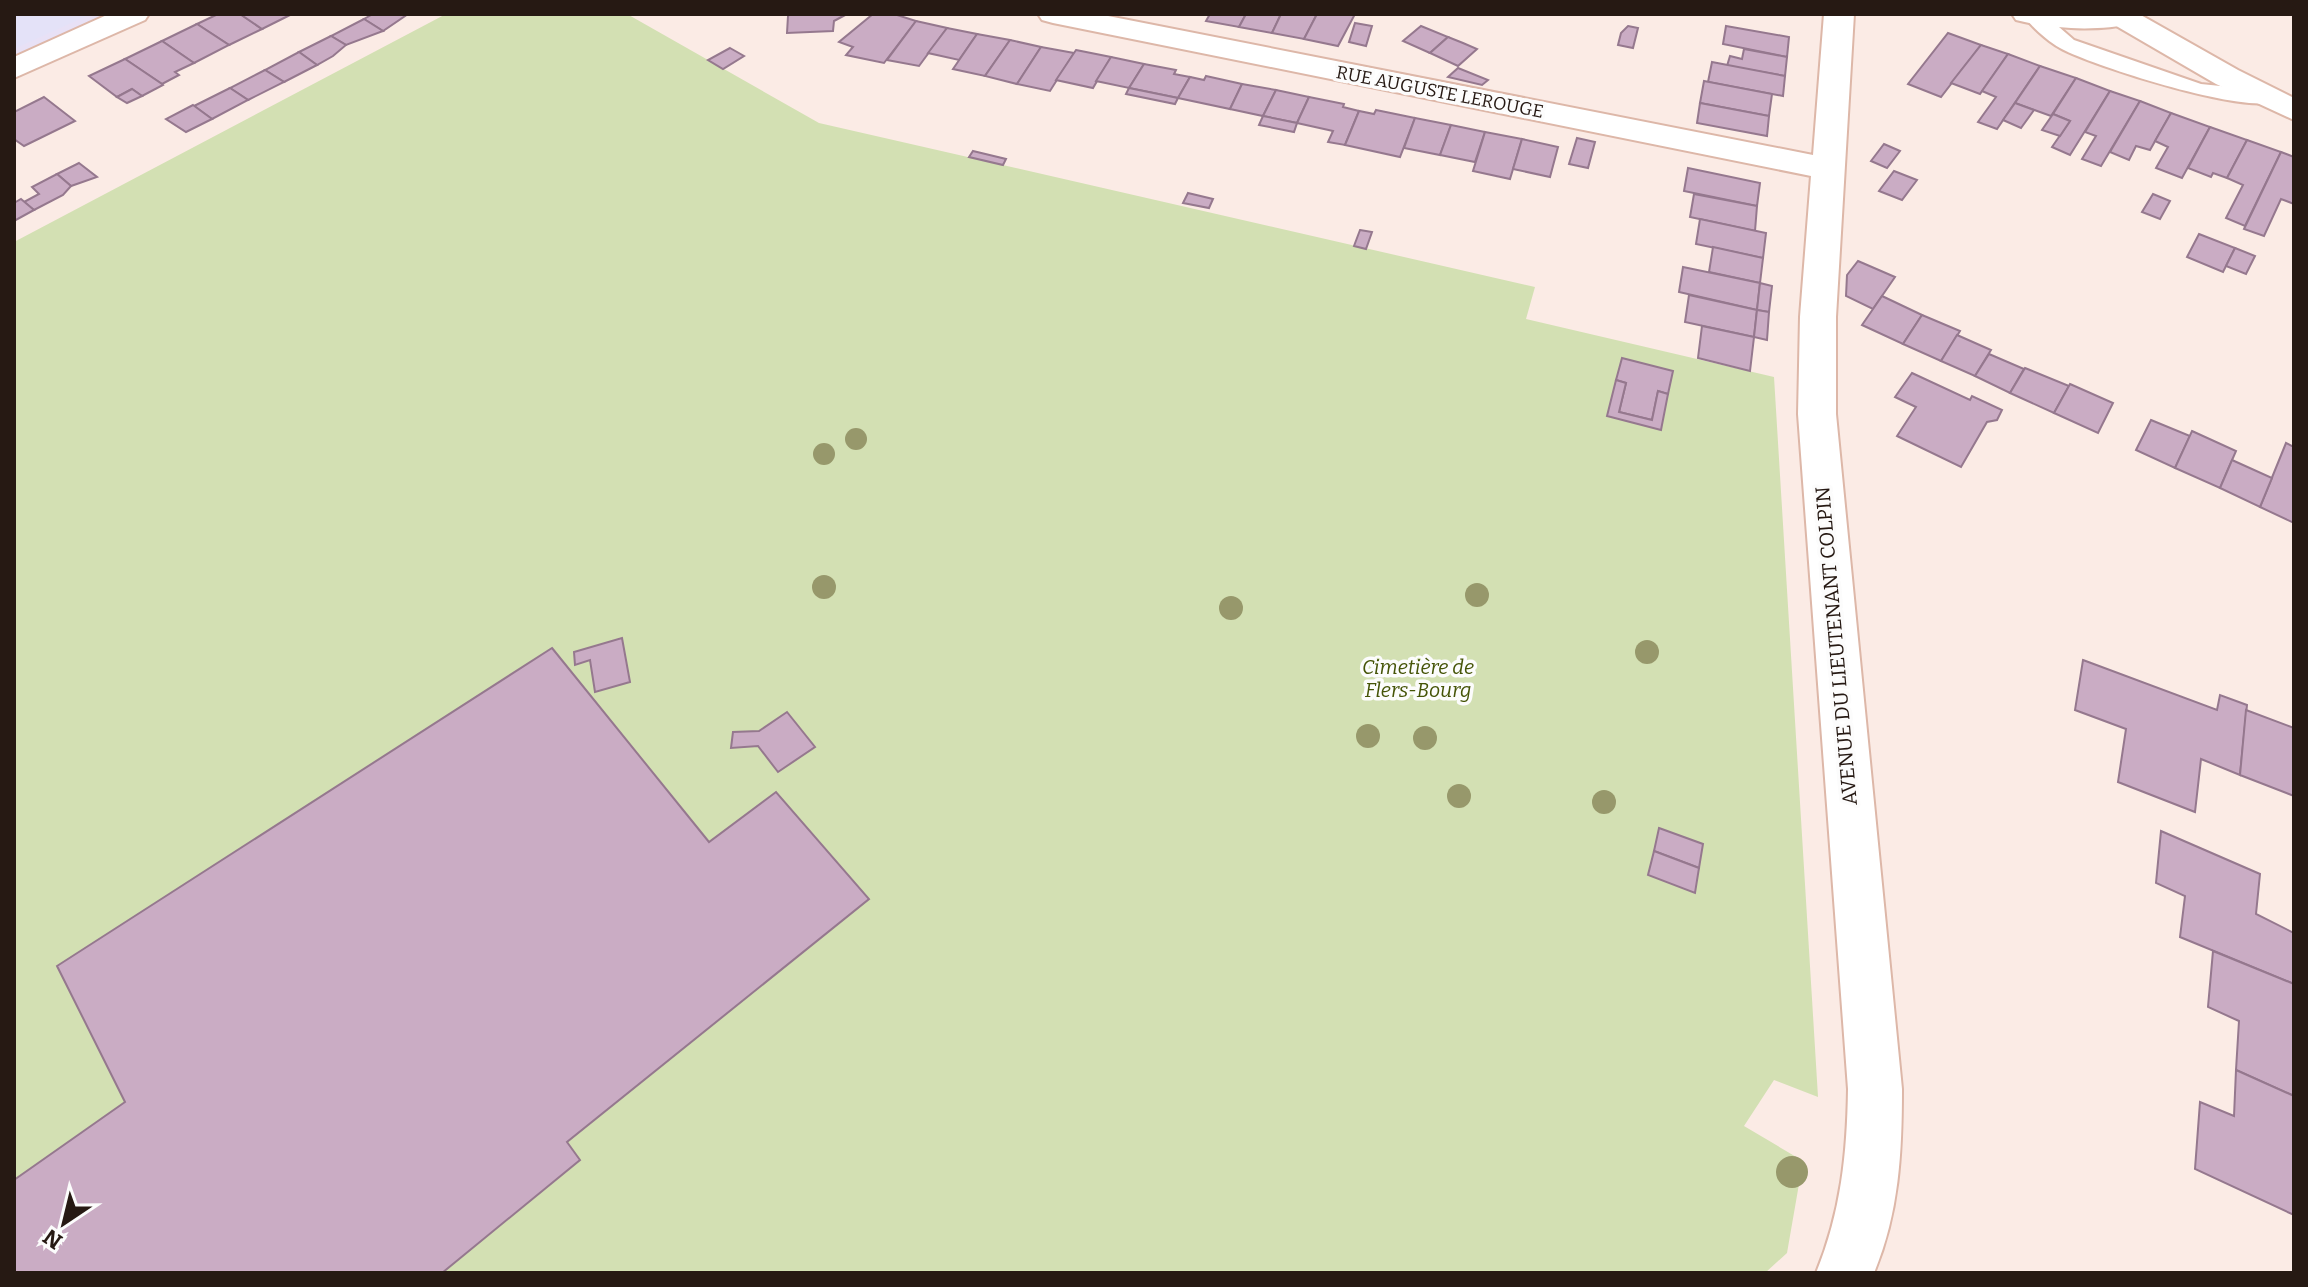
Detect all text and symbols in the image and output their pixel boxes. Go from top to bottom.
street label: RUE AUGUSTE LEROUGE [1334,61,1546,123]
street label: AVENUE DU LIEUTENANT COLPIN [1810,485,1862,806]
park label: Cimetière de Flers-Bourg [1362,655,1474,702]
north arrow [24,1183,104,1263]
text: N [38,1223,68,1255]

